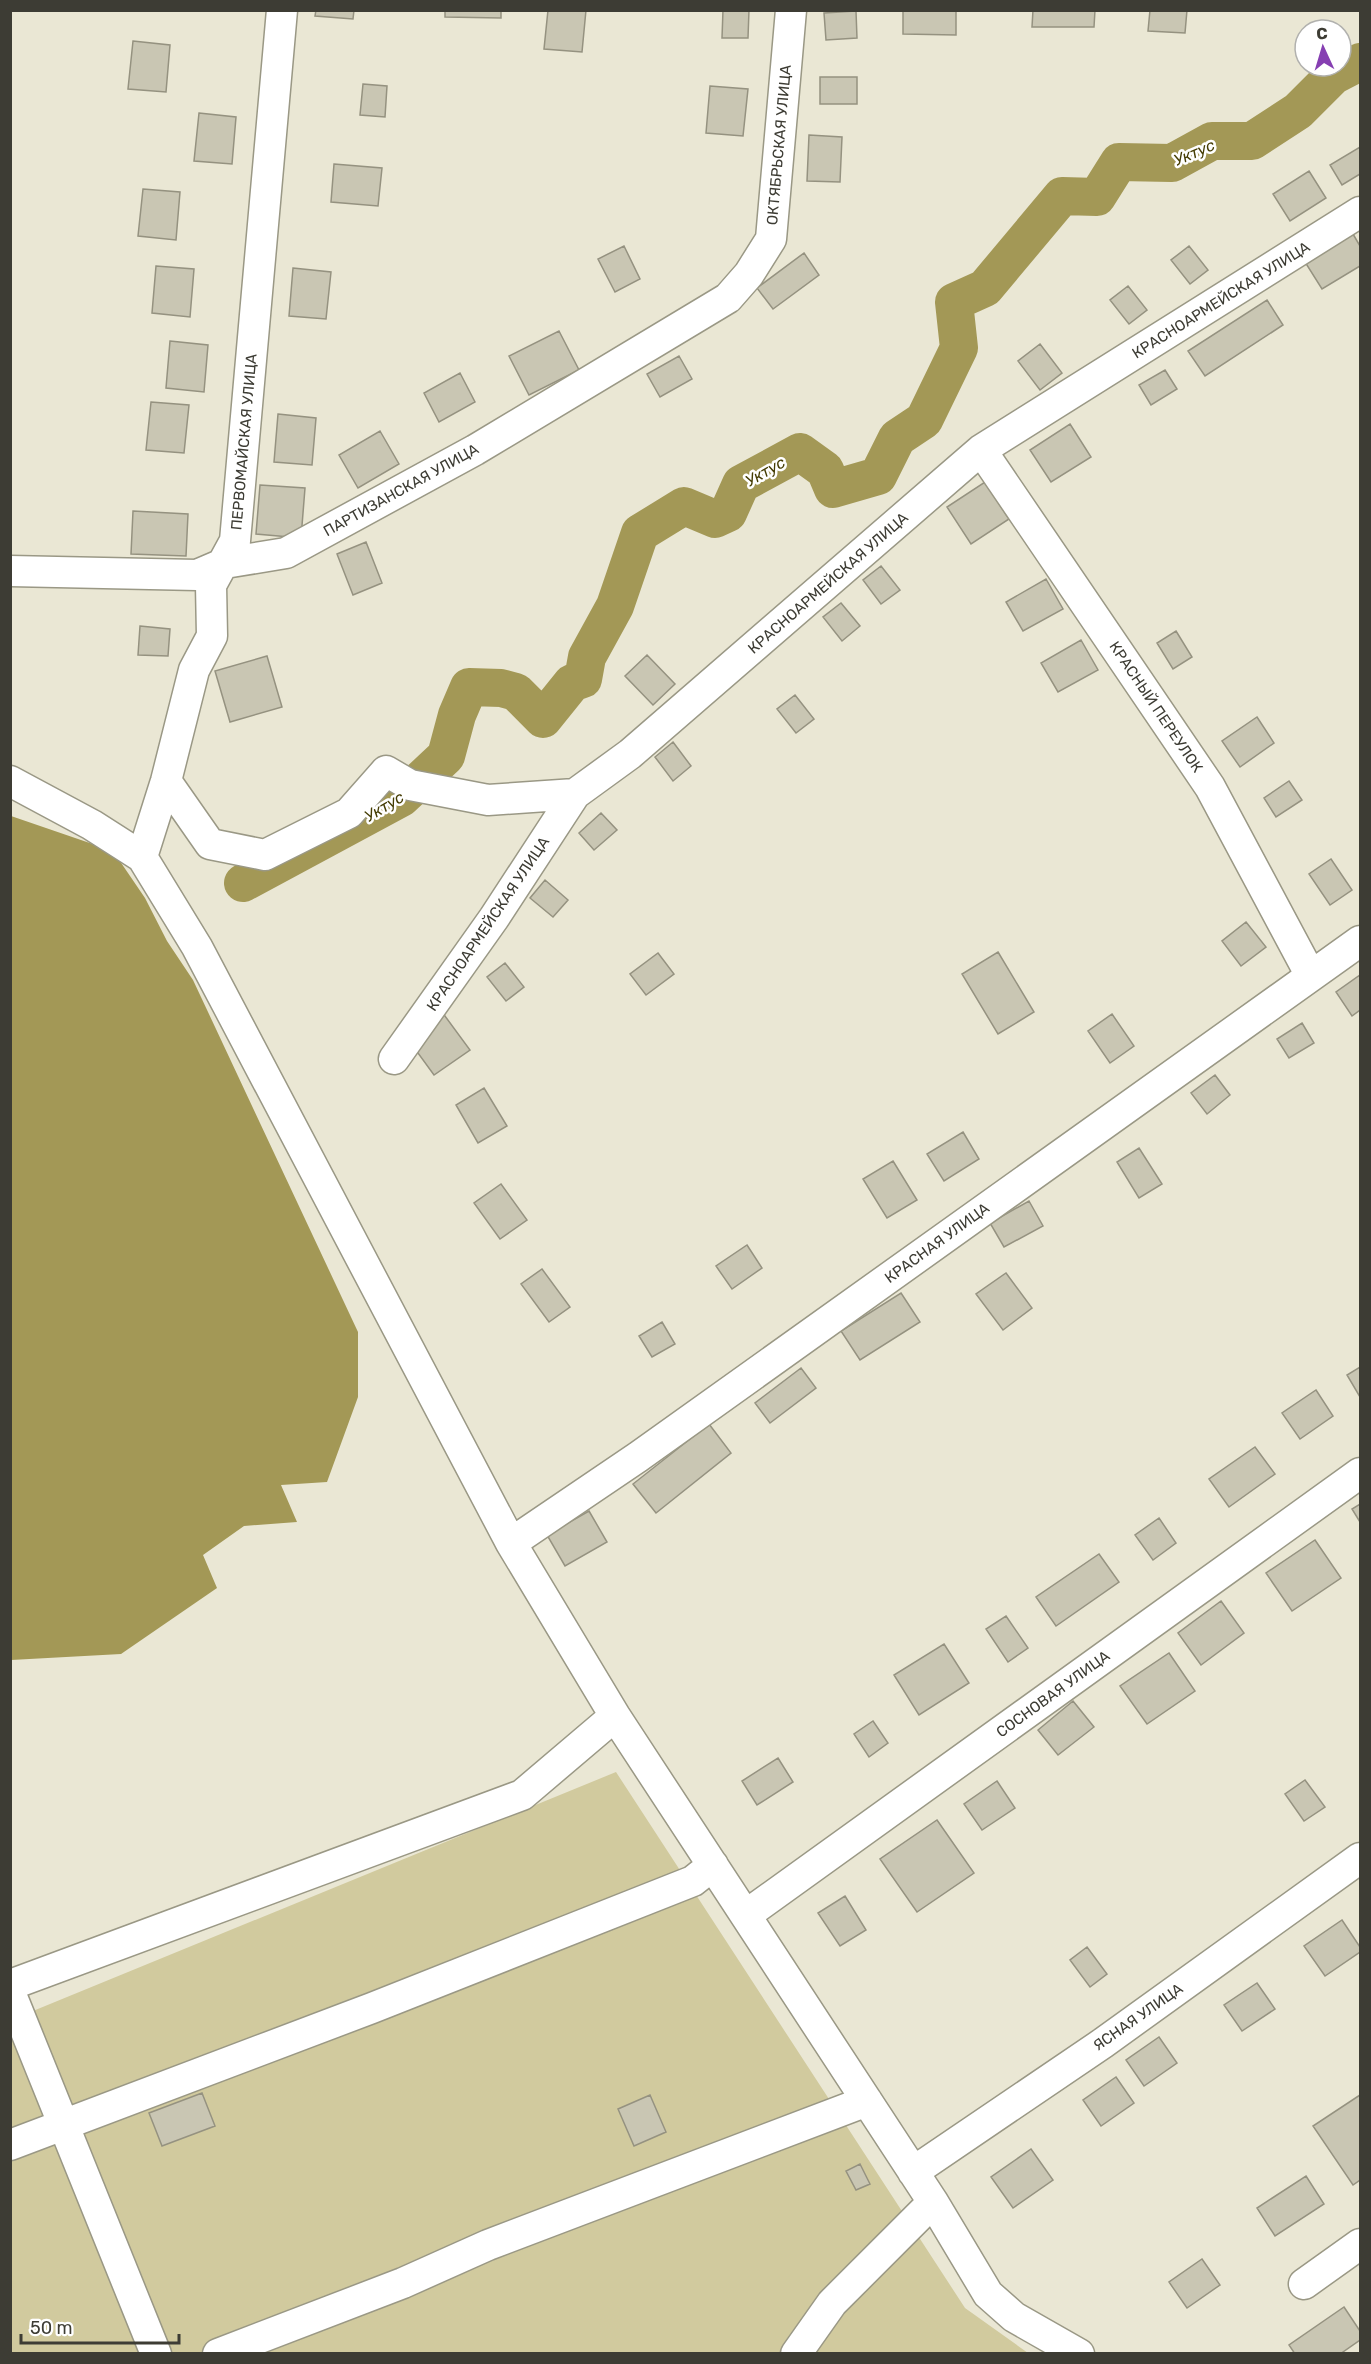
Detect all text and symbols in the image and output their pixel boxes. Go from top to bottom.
north arrow [1293,18,1353,78]
text: С [1316,24,1328,43]
street label: ОКТЯБРЬСКАЯ УЛИЦА [763,64,795,226]
water label: Уктус [1171,135,1218,170]
street label: КРАСНОАРМЕЙСКАЯ УЛИЦА [1129,238,1313,362]
street label: ПЕРВОМАЙСКАЯ УЛИЦА [227,353,261,531]
street label: ПАРТИЗАНСКАЯ УЛИЦА [320,440,482,540]
water label: Уктус [742,452,789,490]
street label: КРАСНОАРМЕЙСКАЯ УЛИЦА [744,509,912,657]
street label: КРАСНЫЙ ПЕРЕУЛОК [1105,638,1207,776]
water label: Уктус [361,787,408,826]
street label: КРАСНОАРМЕЙСКАЯ УЛИЦА [423,833,553,1015]
street label: КРАСНАЯ УЛИЦА [881,1199,993,1287]
street label: СОСНОВАЯ УЛИЦА [993,1647,1113,1741]
street label: ЯСНАЯ УЛИЦА [1090,1979,1186,2055]
scale bar [21,2307,178,2345]
text: 50 m [30,2317,73,2339]

